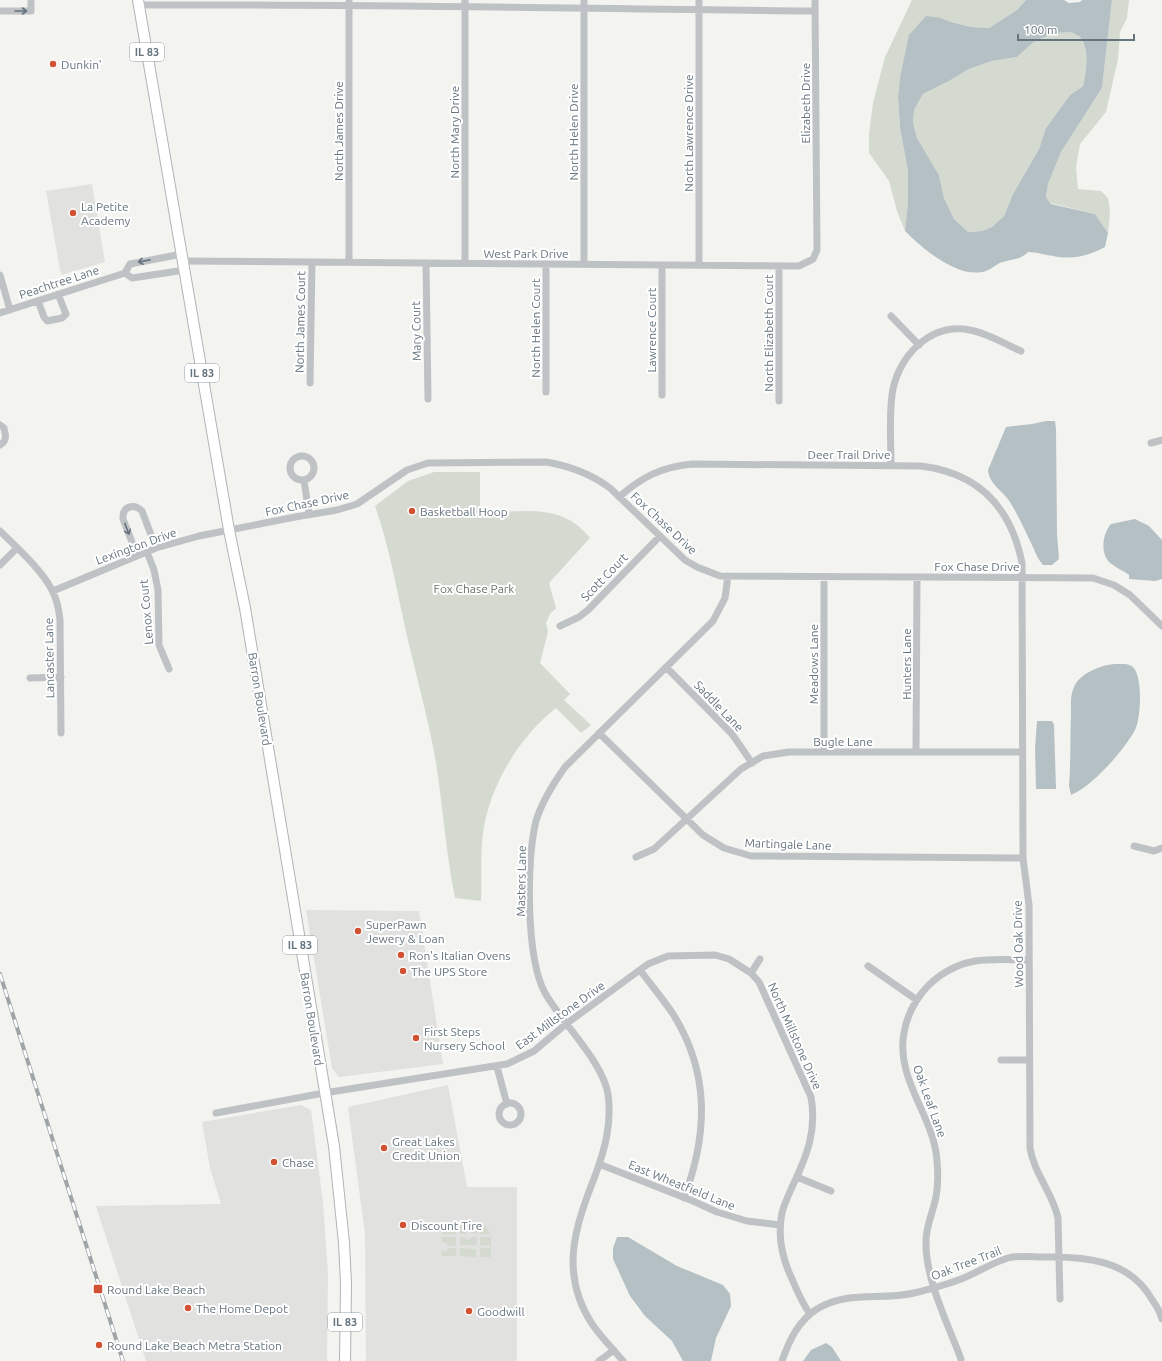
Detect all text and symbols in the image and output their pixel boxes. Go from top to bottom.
one-way arrow [14,7,27,15]
scale bar [1018,16,1134,42]
text: 100 m [1024,23,1057,36]
road number: IL 83 [130,43,164,61]
place label: Dunkin' [61,58,102,71]
marker: Dunkin' [48,59,58,69]
street label: Elizabeth Drive [799,63,812,143]
street label: North Lawrence Drive [682,74,695,192]
street label: North James Drive [332,81,345,181]
street label: North Helen Drive [567,83,580,181]
street label: North Mary Drive [448,86,461,178]
place label: La Petite Academy [81,200,131,227]
marker: La Petite Academy [68,208,78,218]
street label: West Park Drive [483,247,569,260]
one-way arrow [137,257,150,265]
street label: Peachtree Lane [17,263,101,301]
street label: North James Court [293,271,307,373]
street label: North Elizabeth Court [762,274,775,392]
street label: North Helen Court [529,278,542,378]
street label: Lawrence Court [645,287,658,373]
street label: Mary Court [409,300,423,361]
road number: IL 83 [185,364,219,382]
street label: Deer Trail Drive [807,448,891,461]
street label: Fox Chase Drive [264,488,350,518]
street label: Fox Chase Drive [628,489,700,557]
place label: Basketball Hoop [420,505,508,518]
marker: Basketball Hoop [407,506,417,516]
one-way arrow [124,523,132,535]
street label: Lexington Drive [94,525,178,567]
street label: Scott Court [578,550,630,604]
street label: Fox Chase Drive [934,560,1020,573]
street label: Lenox Court [137,578,155,645]
park label: Fox Chase Park [434,582,514,595]
street label: Lancaster Lane [42,618,56,698]
street label: Meadows Lane [807,624,820,704]
street label: Hunters Lane [900,628,913,700]
street label: Barron Boulevard [246,651,274,747]
street label: Saddle Lane [692,678,746,734]
street label: Bugle Lane [813,735,873,748]
street label: Martingale Lane [744,836,832,852]
street label: Masters Lane [514,845,528,917]
street label: Wood Oak Drive [1011,900,1025,988]
place label: SuperPawn Jewery & Loan [366,918,445,945]
marker: SuperPawn Jewery & Loan [353,926,363,936]
road number: IL 83 [283,936,317,954]
place label: Ron's Italian Ovens [409,949,511,962]
marker: Ron's Italian Ovens [396,950,406,960]
place label: The UPS Store [411,965,487,978]
marker: The UPS Store [398,966,408,976]
street label: Barron Boulevard [298,971,326,1067]
street label: East Millstone Drive [513,978,607,1052]
street label: North Millstone Drive [766,981,824,1091]
place label: First Steps Nursery School [424,1025,505,1052]
marker: First Steps Nursery School [411,1033,421,1043]
street label: Oak Leaf Lane [911,1063,949,1139]
place label: Great Lakes Credit Union [392,1135,460,1162]
marker: Great Lakes Credit Union [379,1143,389,1153]
place label: Chase [282,1156,314,1169]
marker: Chase [269,1157,279,1167]
street label: East Wheatfield Lane [627,1158,737,1212]
place label: Discount Tire [411,1219,482,1232]
marker: Discount Tire [398,1220,408,1230]
street label: Oak Tree Trail [929,1244,1003,1282]
marker: Round Lake Beach [92,1283,104,1295]
place label: Round Lake Beach [107,1283,205,1296]
place label: The Home Depot [196,1302,288,1315]
marker: The Home Depot [183,1303,193,1313]
place label: Goodwill [477,1305,525,1318]
marker: Goodwill [464,1306,474,1316]
road number: IL 83 [328,1313,362,1331]
place label: Round Lake Beach Metra Station [107,1339,282,1352]
marker: Round Lake Beach Metra Station [94,1340,104,1350]

